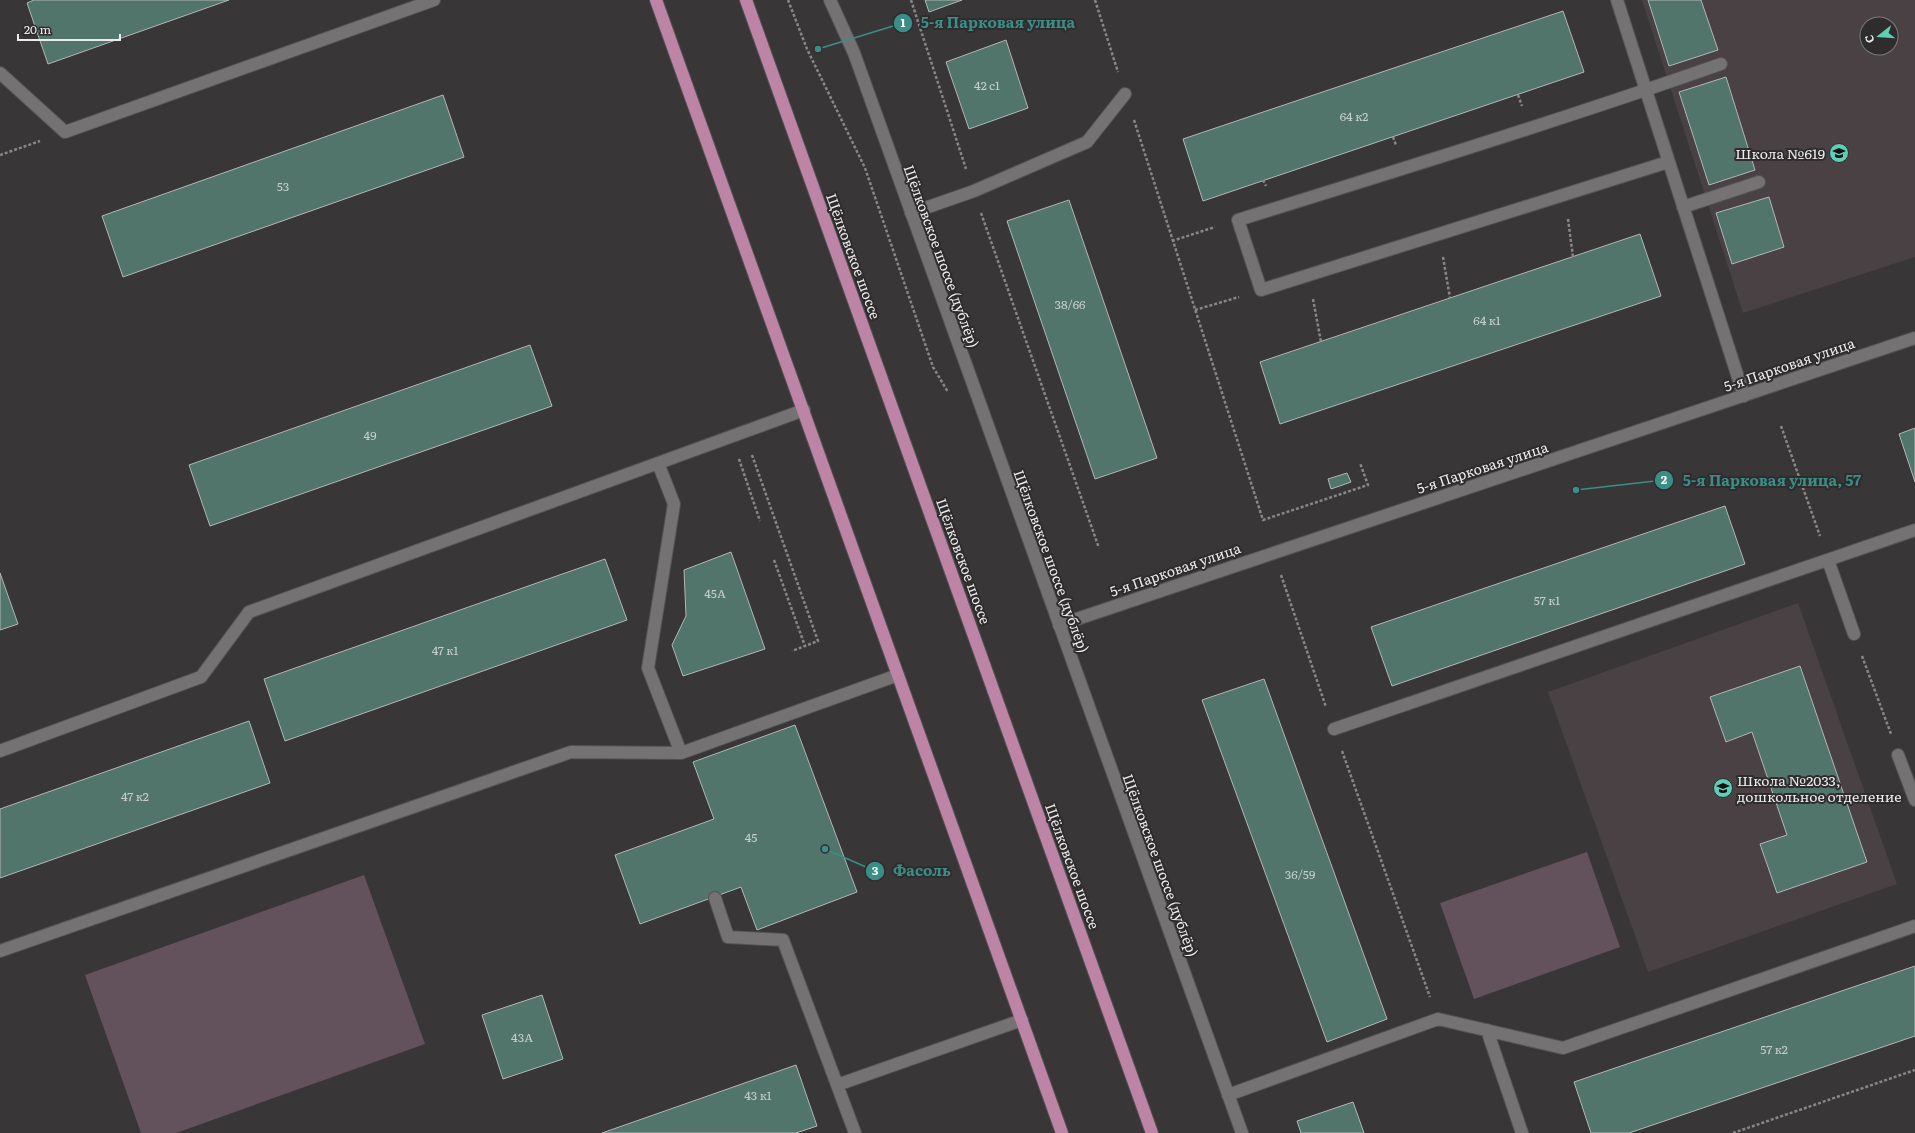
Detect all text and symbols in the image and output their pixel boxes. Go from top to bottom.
callout: 5-я Парковая улица [893,10,1083,37]
text: 5-я Парковая улица [921,10,1076,33]
text: 1 [901,13,906,31]
scale bar [18,16,120,42]
north arrow [1859,16,1899,56]
text: 20 m [24,20,51,38]
text: С [1860,33,1877,45]
house number: 42 с1 [974,76,1000,94]
house number: 64 к2 [1340,107,1368,125]
school or university icon: Школа №619 [1828,142,1850,164]
place label: Школа №619 [1735,143,1825,163]
street label: Щёлковское шоссе (дублёр) [900,162,984,350]
house number: 53 [277,177,289,195]
street label: Щёлковское шоссе [822,190,886,322]
house number: 38/66 [1054,295,1086,313]
house number: 64 к1 [1473,311,1501,329]
street label: 5-я Парковая улица [1721,332,1858,396]
house number: 49 [364,426,376,444]
street label: 5-я Парковая улица [1414,436,1551,498]
street label: Щёлковское шоссе (дублёр) [1010,467,1094,655]
callout: 5-я Парковая улица, 57 [1654,467,1869,494]
text: 5-я Парковая улица, 57 [1683,468,1862,491]
text: 2 [1661,470,1668,488]
street label: Щёлковское шоссе [932,495,996,627]
street label: 5-я Парковая улица [1107,537,1244,601]
house number: 45А [704,584,726,602]
house number: 57 к1 [1534,591,1560,609]
house number: 47 к1 [432,641,458,659]
place label: Школа №2033, дошкольное отделение [1737,770,1902,806]
street label: Щёлковское шоссе (дублёр) [1119,771,1203,959]
school or university icon: Школа №2033, дошкольное отделение [1712,777,1734,799]
house number: 47 к2 [121,787,149,805]
street label: Щёлковское шоссе [1041,800,1105,932]
house number: 45 [745,828,757,846]
callout: Фасоль [865,858,959,885]
text: Фасоль [893,858,951,881]
text: 3 [872,861,879,879]
house number: 36/59 [1285,865,1315,883]
house number: 43А [511,1028,533,1046]
house number: 57 к2 [1760,1040,1788,1058]
house number: 43 к1 [744,1086,772,1104]

